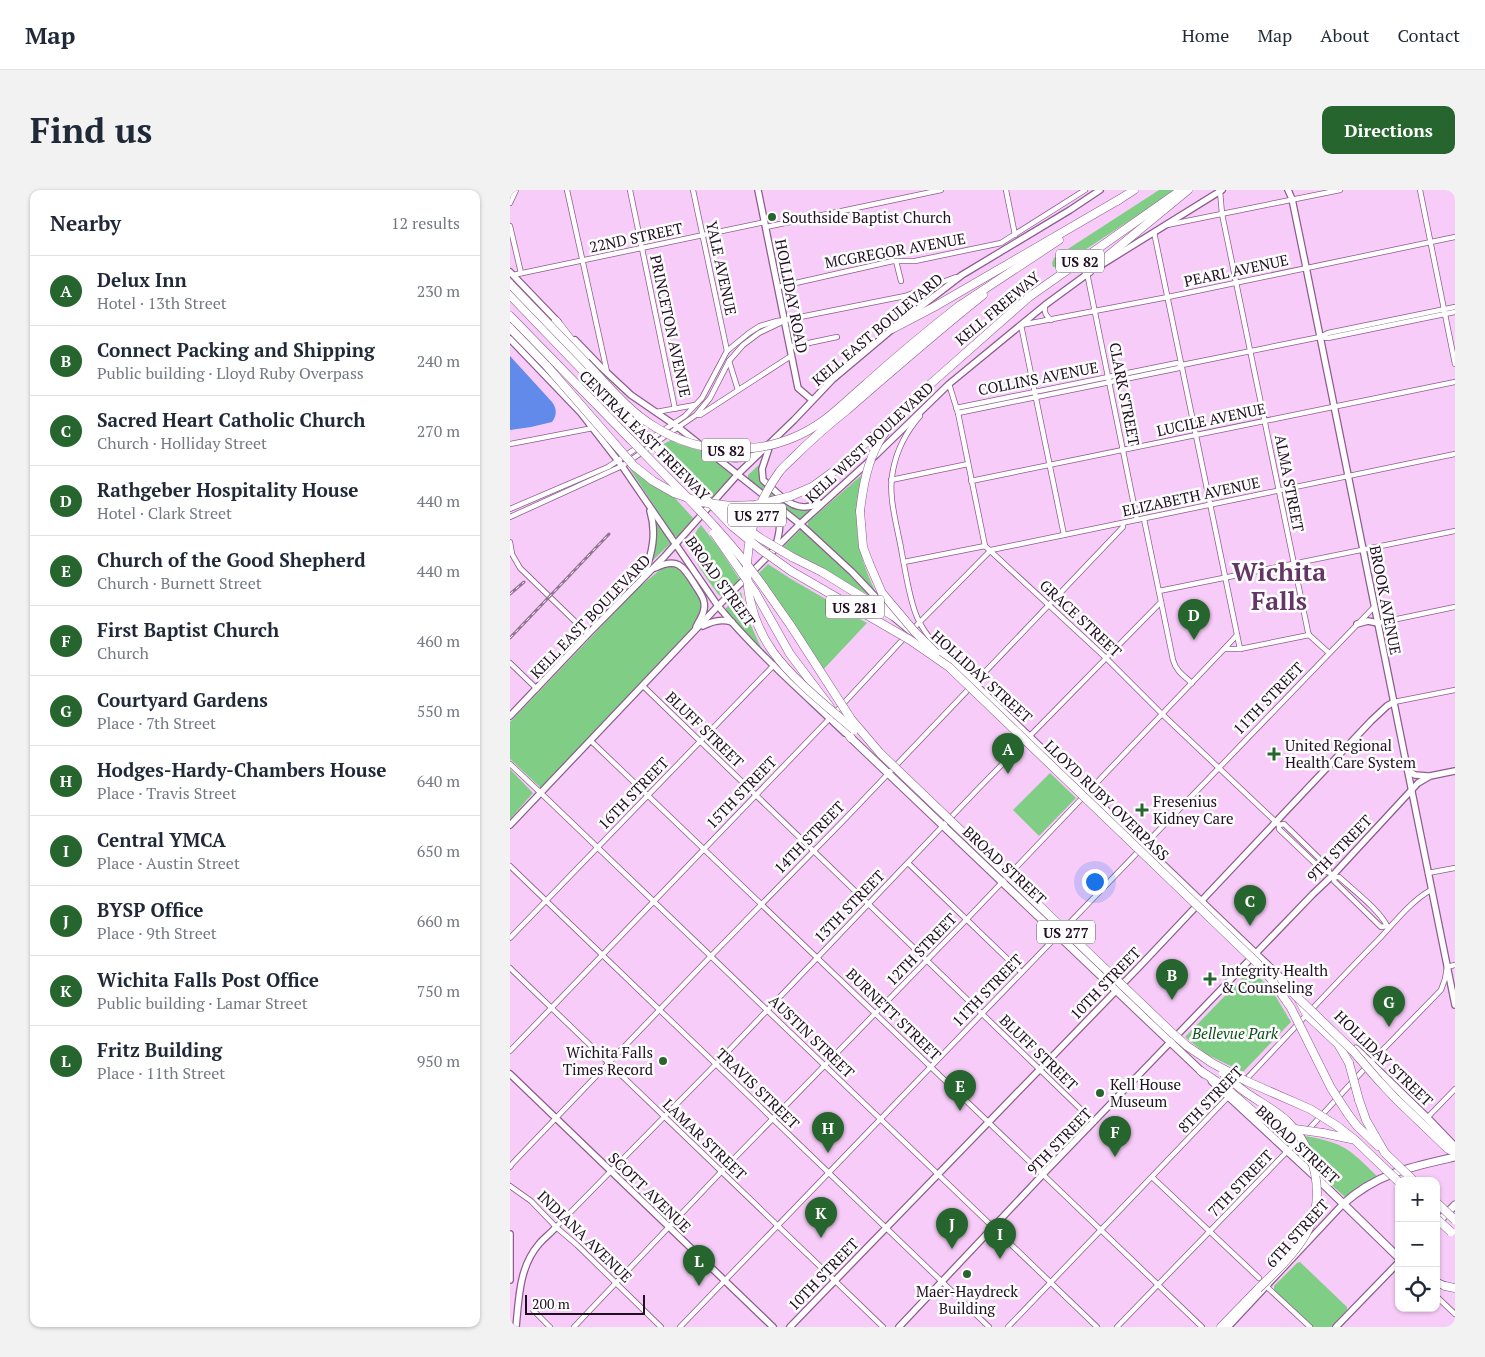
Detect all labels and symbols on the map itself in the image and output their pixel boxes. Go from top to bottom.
place label: Southside Baptist Church [782,207,952,227]
marker: Southside Baptist Church [766,211,778,223]
street label: 22ND STREET [588,217,684,257]
street label: YALE AVENUE [702,219,742,317]
street label: MCGREGOR AVENUE [823,228,967,272]
street label: HOLLIDAY ROAD [771,237,813,355]
road number: US 82 [1056,249,1104,272]
street label: PEARL AVENUE [1182,249,1290,291]
street label: PRINCETON AVENUE [646,253,696,399]
street label: KELL FREEWAY [950,266,1044,349]
street label: KELL EAST BOULEVARD [807,268,947,390]
street label: CLARK STREET [1105,341,1145,447]
street label: COLLINS AVENUE [976,357,1100,399]
street label: CENTRAL EAST FREEWAY [575,365,715,505]
street label: KELL WEST BOULEVARD [800,377,938,507]
street label: LUCILE AVENUE [1155,398,1267,440]
street label: ALMA STREET [1271,433,1309,533]
road number: US 82 [702,438,750,462]
street label: ELIZABETH AVENUE [1120,472,1262,520]
road number: US 277 [728,504,786,526]
street label: BROAD STREET [682,532,760,630]
street label: BROOK AVENUE [1366,544,1406,656]
street label: KELL EAST BOULEVARD [525,550,655,682]
district label: Wichita Falls [1232,555,1326,617]
street label: GRACE STREET [1036,575,1126,661]
road number: US 281 [826,596,884,618]
pin: D [1178,599,1210,640]
street label: HOLLIDAY STREET [927,625,1037,727]
street label: 11TH STREET [1228,657,1308,739]
street label: BLUFF STREET [662,687,748,771]
pin: A [992,733,1024,774]
street label: LLOYD RUBY OVERPASS [1040,735,1174,865]
place label: United Regional Health Care System [1285,735,1416,772]
marker: United Regional Health Care System [1267,747,1281,761]
street label: 15TH STREET [701,751,781,833]
street label: 16TH STREET [593,752,673,834]
place label: Fresenius Kidney Care [1153,791,1233,828]
street label: 14TH STREET [769,796,849,878]
marker: Fresenius Kidney Care [1135,803,1149,817]
street label: 9TH STREET [1302,810,1376,886]
street label: BROAD STREET [959,821,1051,909]
street label: 13TH STREET [809,865,889,947]
your location [1082,869,1108,895]
pin: C [1234,885,1266,926]
street label: 12TH STREET [881,908,961,990]
road number: US 277 [1037,920,1095,944]
street label: 10TH STREET [1065,942,1145,1024]
street label: 11TH STREET [947,949,1027,1031]
pin: B [1156,959,1188,1000]
place label: Integrity Health & Counseling [1221,960,1328,997]
street label: BURNETT STREET [842,964,946,1064]
marker: Integrity Health & Counseling [1203,972,1217,986]
pin: G [1373,986,1405,1027]
street label: AUSTIN STREET [765,990,859,1082]
street label: HOLLIDAY STREET [1331,1006,1437,1110]
street label: BLUFF STREET [996,1010,1082,1094]
park label: Bellevue Park [1191,1023,1279,1043]
place label: Wichita Falls Times Record [563,1042,653,1079]
street label: TRAVIS STREET [712,1043,804,1133]
marker: Wichita Falls Times Record [657,1055,669,1067]
street label: 8TH STREET [1173,1061,1247,1137]
pin: E [944,1070,976,1111]
place label: Kell House Museum [1110,1074,1181,1111]
marker: Kell House Museum [1094,1087,1106,1099]
street label: LAMAR STREET [659,1094,751,1184]
street label: BROAD STREET [1252,1100,1344,1188]
street label: 9TH STREET [1022,1103,1096,1179]
pin: H [812,1112,844,1153]
pin: F [1099,1116,1131,1157]
street label: 7TH STREET [1203,1145,1277,1221]
street label: SCOTT AVENUE [604,1147,696,1237]
street label: INDIANA AVENUE [533,1186,637,1286]
street label: 6TH STREET [1261,1195,1333,1271]
pin: K [805,1197,837,1238]
pin: J [936,1208,968,1249]
pin: I [984,1218,1016,1259]
street label: 10TH STREET [783,1233,863,1315]
pin: L [683,1245,715,1286]
marker: Maer-Haydreck Building [961,1268,973,1280]
place label: Maer-Haydreck Building [916,1281,1018,1318]
scale bar [525,1292,645,1315]

